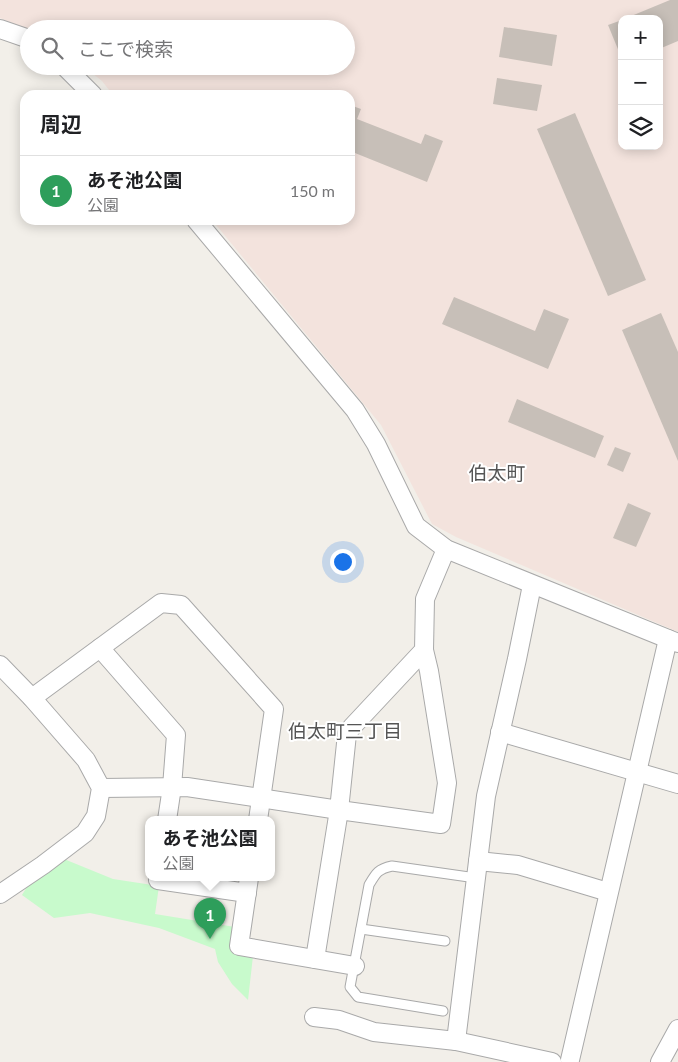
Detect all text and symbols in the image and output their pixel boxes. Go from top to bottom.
map controls [618,15,663,150]
button: + [618,15,663,60]
search box [20,20,355,75]
icon: search [38,34,66,62]
text: ここで検索 [78,37,173,60]
button: − [618,60,663,105]
button: layers [618,105,663,150]
text: 周辺 [40,111,82,136]
text: あそ池公園 [87,168,182,191]
text: 1 [51,181,61,200]
text: 150 m [290,181,335,200]
text: 公園 [87,195,119,214]
district label: 伯太町 [468,461,526,484]
your location [330,549,356,575]
district label: 伯太町三丁目 [288,719,402,742]
popup [145,816,275,881]
text: あそ池公園 [162,826,258,849]
text: 公園 [162,853,195,872]
pin: 1 [194,898,226,939]

